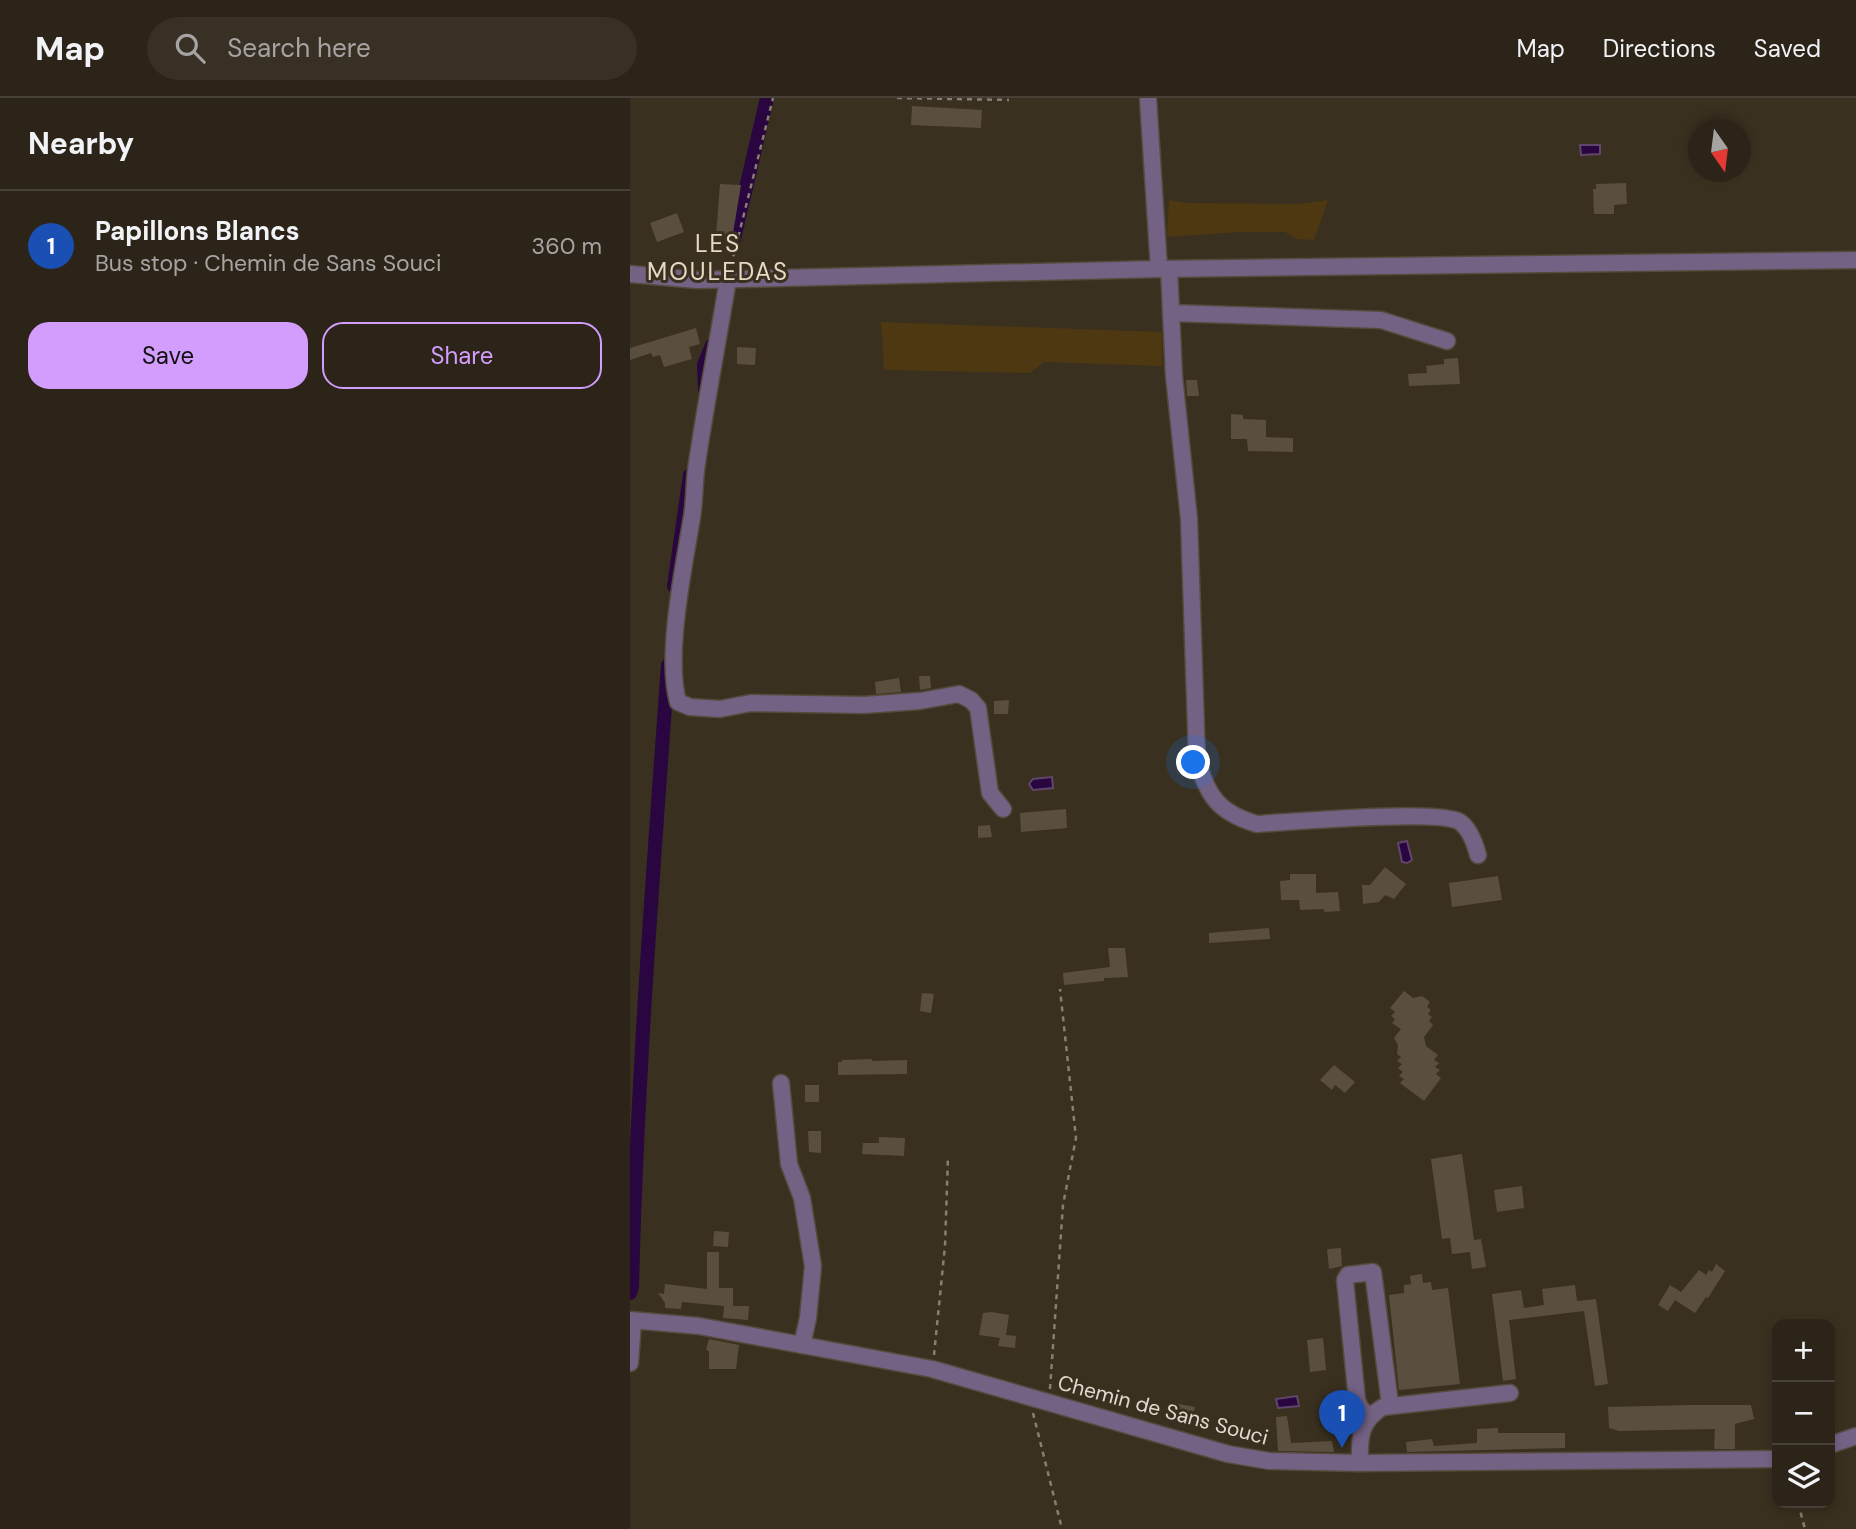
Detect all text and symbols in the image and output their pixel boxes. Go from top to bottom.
search box [147,17,637,80]
text: Map [35,27,105,70]
icon: search [171,29,209,67]
text: Search here [227,31,371,65]
text: Map [1517,33,1565,64]
text: Directions [1603,33,1716,64]
text: Saved [1754,33,1821,64]
north arrow [1688,119,1751,182]
text: Nearby [28,124,134,163]
text: Papillons Blancs [95,214,300,248]
district label: LES MOULEDAS [647,228,789,287]
text: 1 [47,231,55,261]
text: 360 m [532,231,602,261]
text: Bus stop · Chemin de Sans Souci [95,248,442,278]
button: Save [28,322,308,389]
button: Share [322,322,602,389]
your location [1176,745,1210,779]
map controls [1772,1319,1835,1508]
button: + [1772,1319,1835,1382]
street label: Chemin de Sans Souci [1055,1368,1271,1452]
button: − [1772,1382,1835,1445]
pin: 1 [1319,1390,1365,1448]
button: layers [1772,1445,1835,1508]

